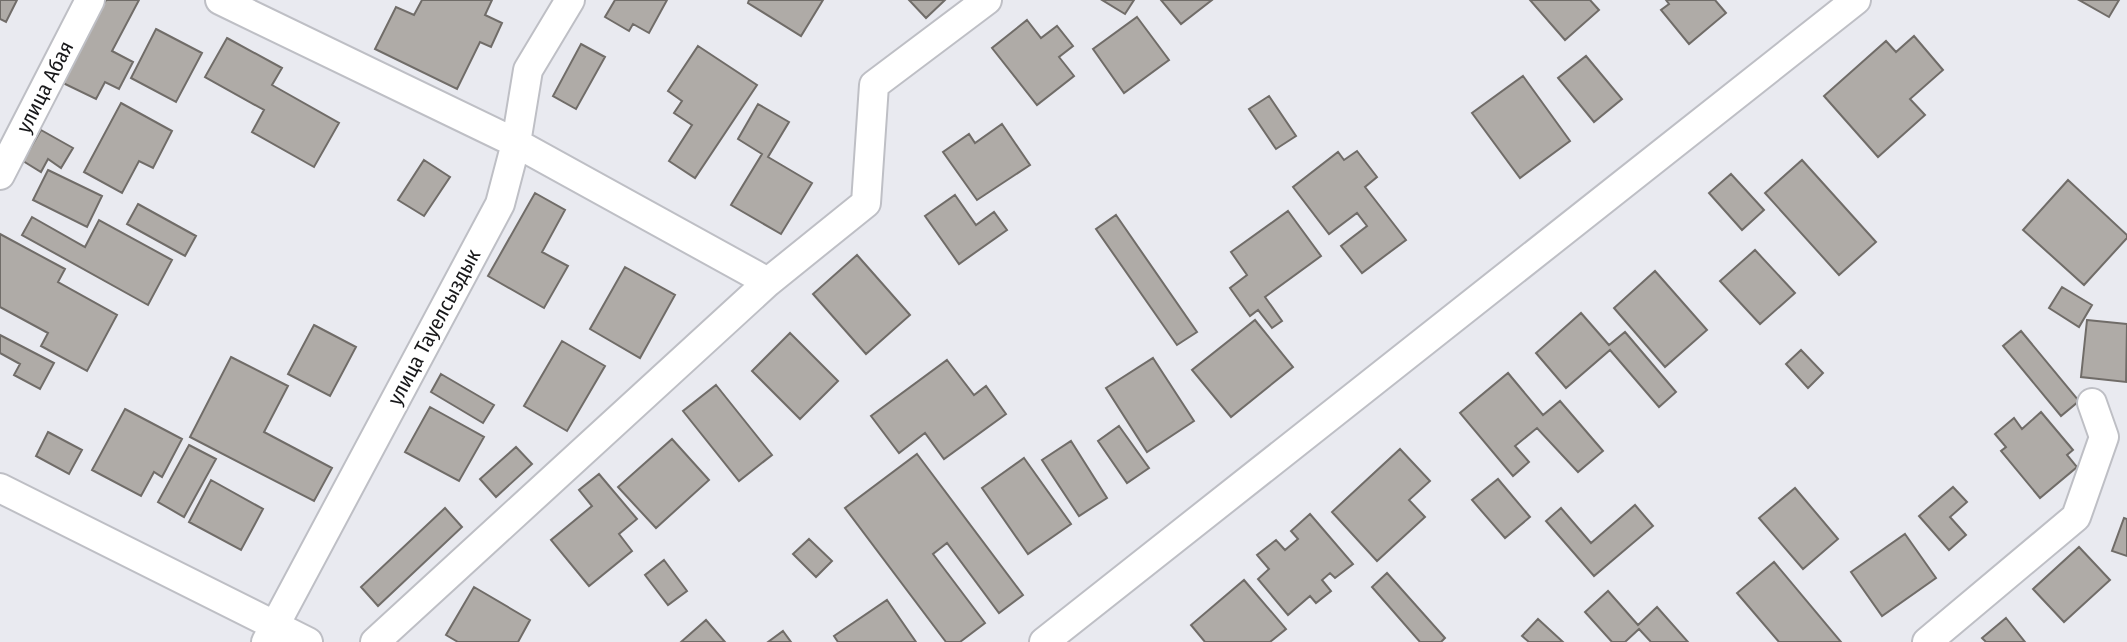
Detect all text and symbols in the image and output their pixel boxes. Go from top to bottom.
street label: улица Абая [11,37,79,137]
street label: улица Тауелсыздык [382,244,486,409]

